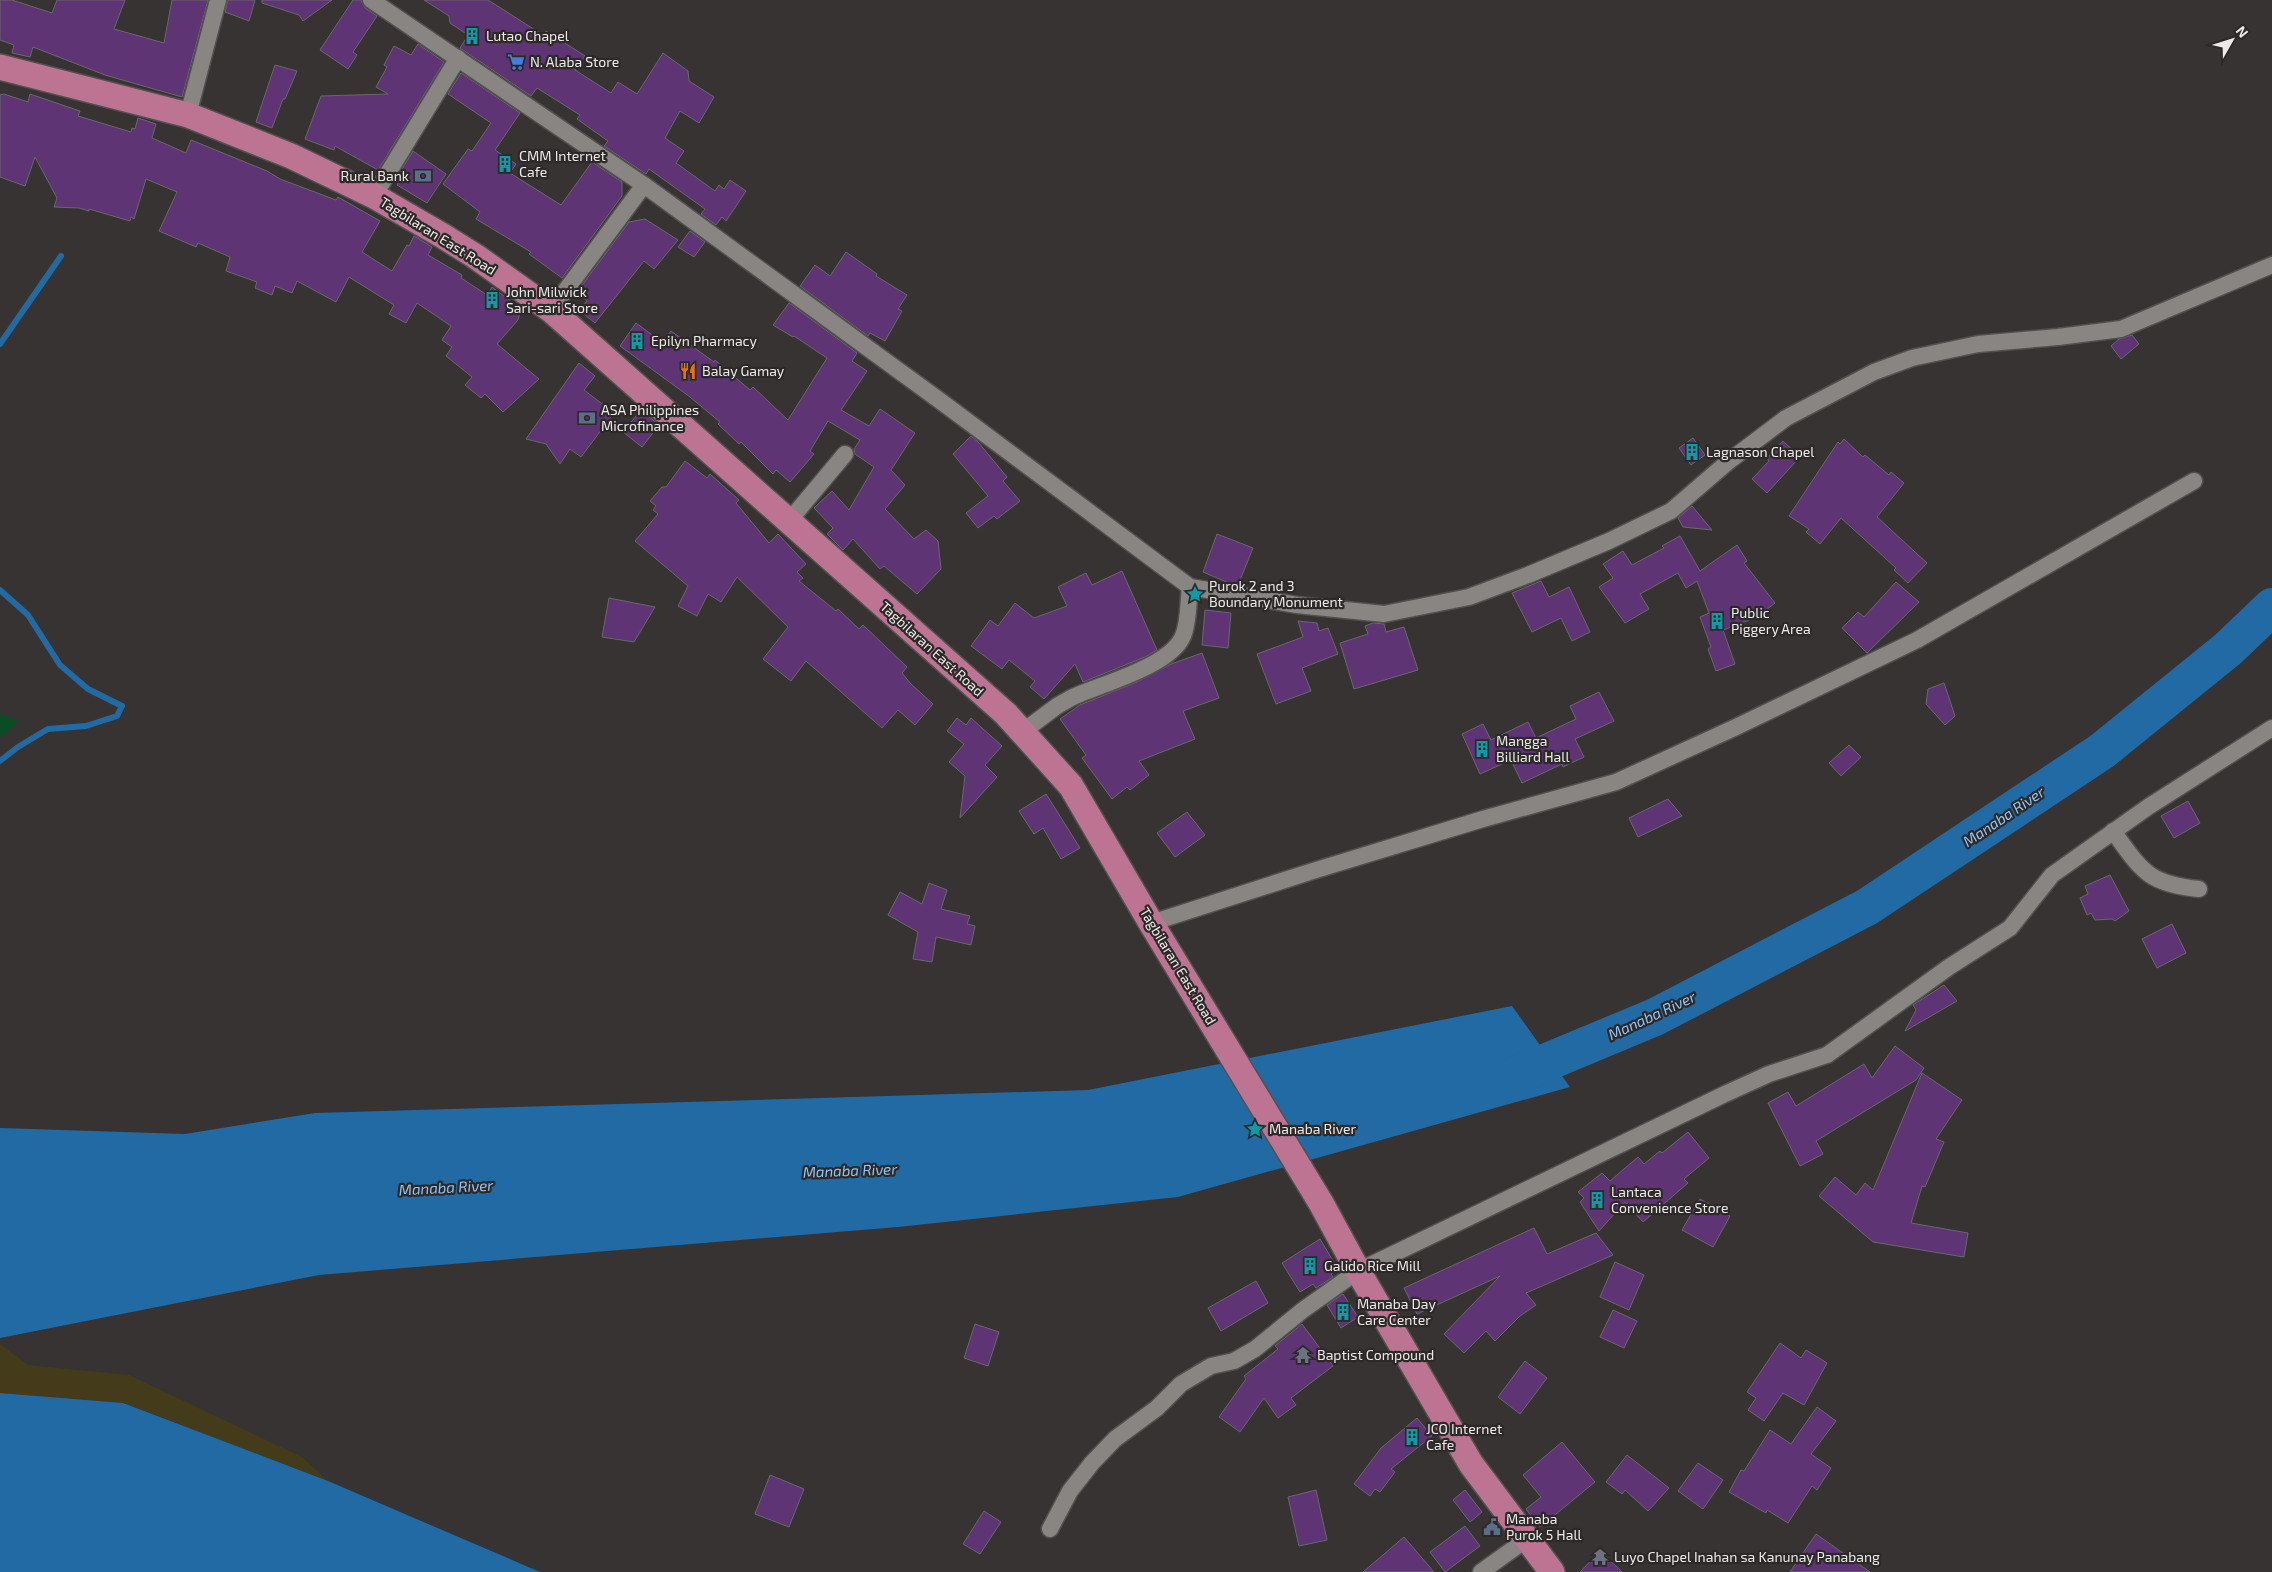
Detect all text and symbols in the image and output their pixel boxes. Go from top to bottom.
north arrow [2207,15,2257,65]
text: N [2233,22,2252,41]
building icon: Lutao Chapel [462,26,482,46]
place label: Lutao Chapel [486,27,570,44]
supermarket icon: N. Alaba Store [506,52,526,72]
place label: N. Alaba Store [530,53,619,70]
place label: CMM Internet Cafe [519,147,606,180]
building icon: CMM Internet Cafe [495,154,515,174]
bank icon: Rural Bank [413,166,433,186]
place label: Rural Bank [341,167,409,184]
street label: Tagbilaran East Road [377,193,499,278]
place label: John Milwick Sari-sari Store [506,283,598,316]
building icon: John Milwick Sari-sari Store [482,290,502,310]
building icon: Epilyn Pharmacy [627,331,647,351]
place label: Epilyn Pharmacy [651,332,757,349]
restaurant icon: Balay Gamay [678,361,698,381]
place label: Balay Gamay [702,362,785,379]
place label: ASA Philippines Microfinance [601,401,699,434]
bank icon: ASA Philippines Microfinance [577,408,597,428]
building icon: Lagnason Chapel [1682,442,1702,462]
place label: Lagnason Chapel [1706,443,1815,460]
place label: Purok 2 and 3 Boundary Monument [1209,577,1343,610]
place icon: Purok 2 and 3 Boundary Monument [1185,584,1205,604]
street label: Tagbilaran East Road [877,598,988,700]
place label: Public Piggery Area [1731,604,1811,637]
building icon: Public Piggery Area [1707,611,1727,631]
place label: Mangga Billiard Hall [1496,732,1570,765]
building icon: Mangga Billiard Hall [1472,739,1492,759]
water label: Manaba River [1959,782,2048,850]
street label: Tagbilaran East Road [1137,904,1220,1027]
water label: Manaba River [1605,987,1699,1043]
place icon: Manaba River [1245,1119,1265,1139]
place label: Manaba River [1269,1120,1357,1137]
water label: Manaba River [802,1159,899,1181]
water label: Manaba River [398,1175,495,1198]
place label: Lantaca Convenience Store [1611,1183,1729,1216]
building icon: Lantaca Convenience Store [1587,1190,1607,1210]
building icon: Galido Rice Mill [1300,1256,1320,1276]
place label: Galido Rice Mill [1324,1257,1422,1274]
place label: Manaba Day Care Center [1357,1295,1437,1328]
building icon: Manaba Day Care Center [1333,1302,1353,1322]
temple icon: Baptist Compound [1293,1345,1313,1365]
place label: Baptist Compound [1317,1346,1434,1363]
place label: JCO Internet Cafe [1426,1420,1502,1453]
building icon: JCO Internet Cafe [1402,1427,1422,1447]
place label: Manaba Purok 5 Hall [1506,1510,1583,1543]
public building icon: Manaba Purok 5 Hall [1482,1517,1502,1537]
temple icon: Luyo Chapel Inahan sa Kanunay Panabang [1590,1547,1610,1567]
place label: Luyo Chapel Inahan sa Kanunay Panabang [1614,1548,1880,1565]

